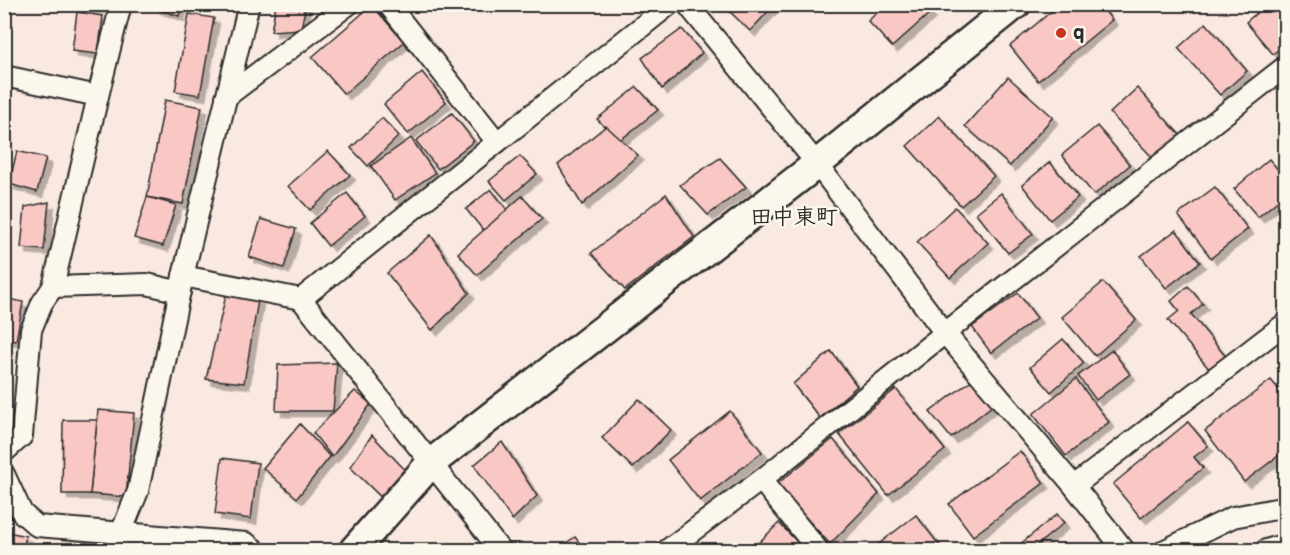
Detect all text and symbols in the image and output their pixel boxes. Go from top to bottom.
place label: q [1073,21,1085,45]
marker: q [1054,26,1068,40]
district label: 田中東町 [750,204,838,231]

